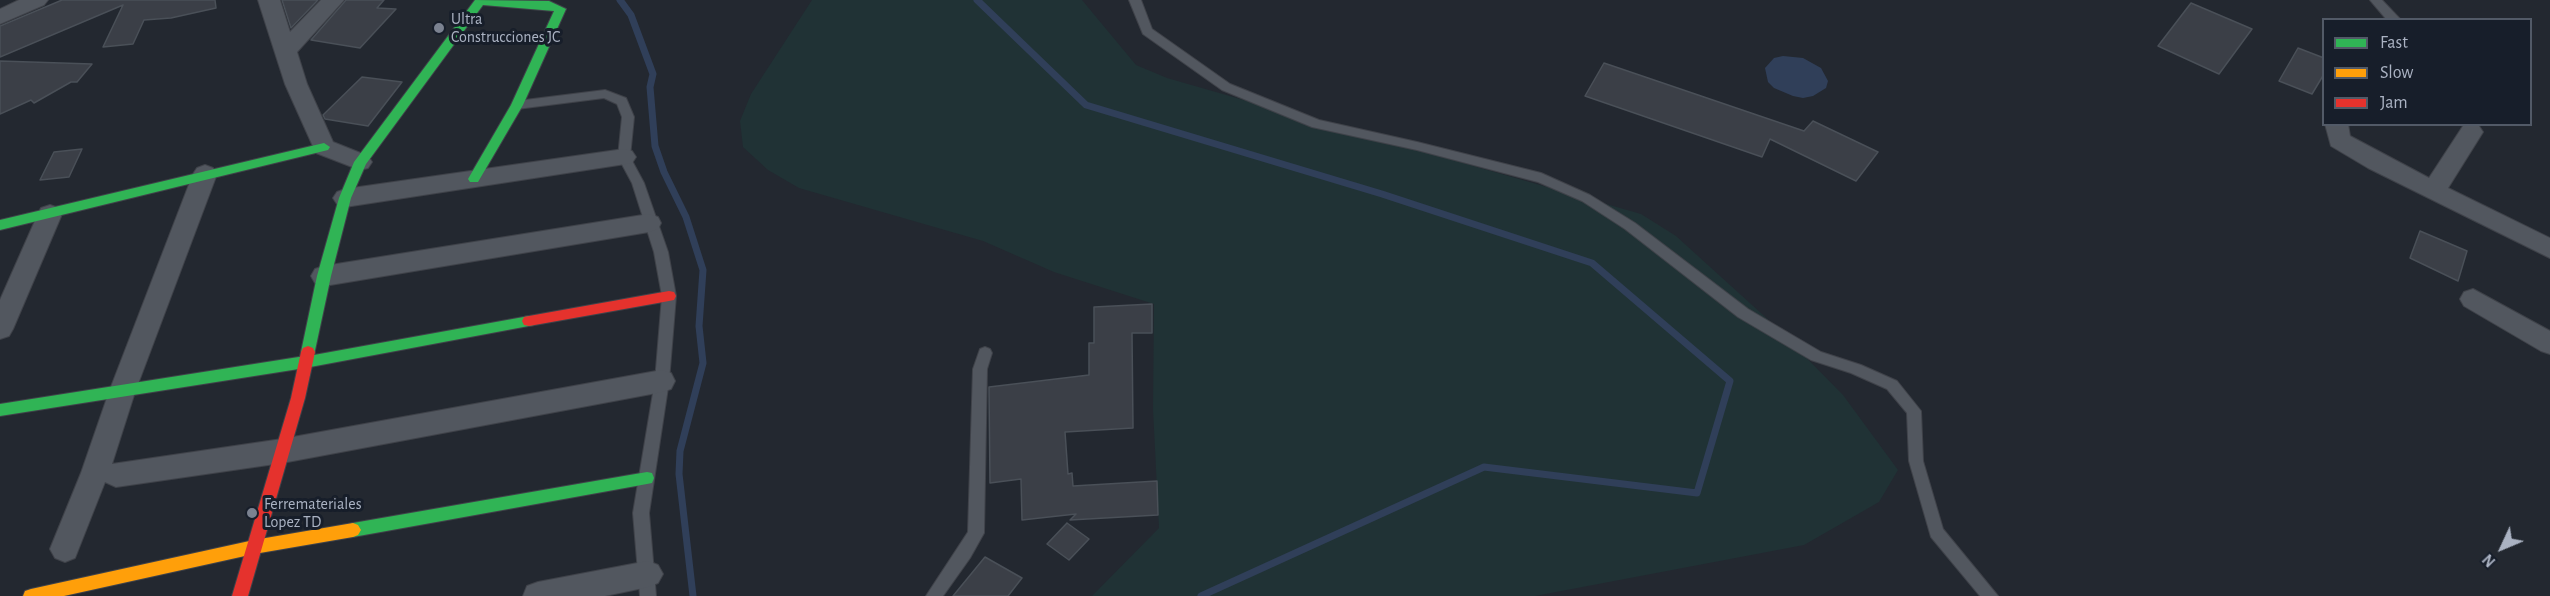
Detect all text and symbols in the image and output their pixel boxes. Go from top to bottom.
place label: Ultra Construcciones JC [451,9,560,47]
legend [2322,18,2532,126]
marker: Ultra Construcciones JC [432,21,446,35]
text: Fast [2380,34,2408,52]
text: Slow [2380,64,2413,82]
text: Jam [2380,94,2408,112]
place label: Ferremateriales Lopez TD [264,494,362,532]
marker: Ferremateriales Lopez TD [245,506,259,520]
north arrow [2472,518,2532,578]
text: N [2479,551,2499,570]

